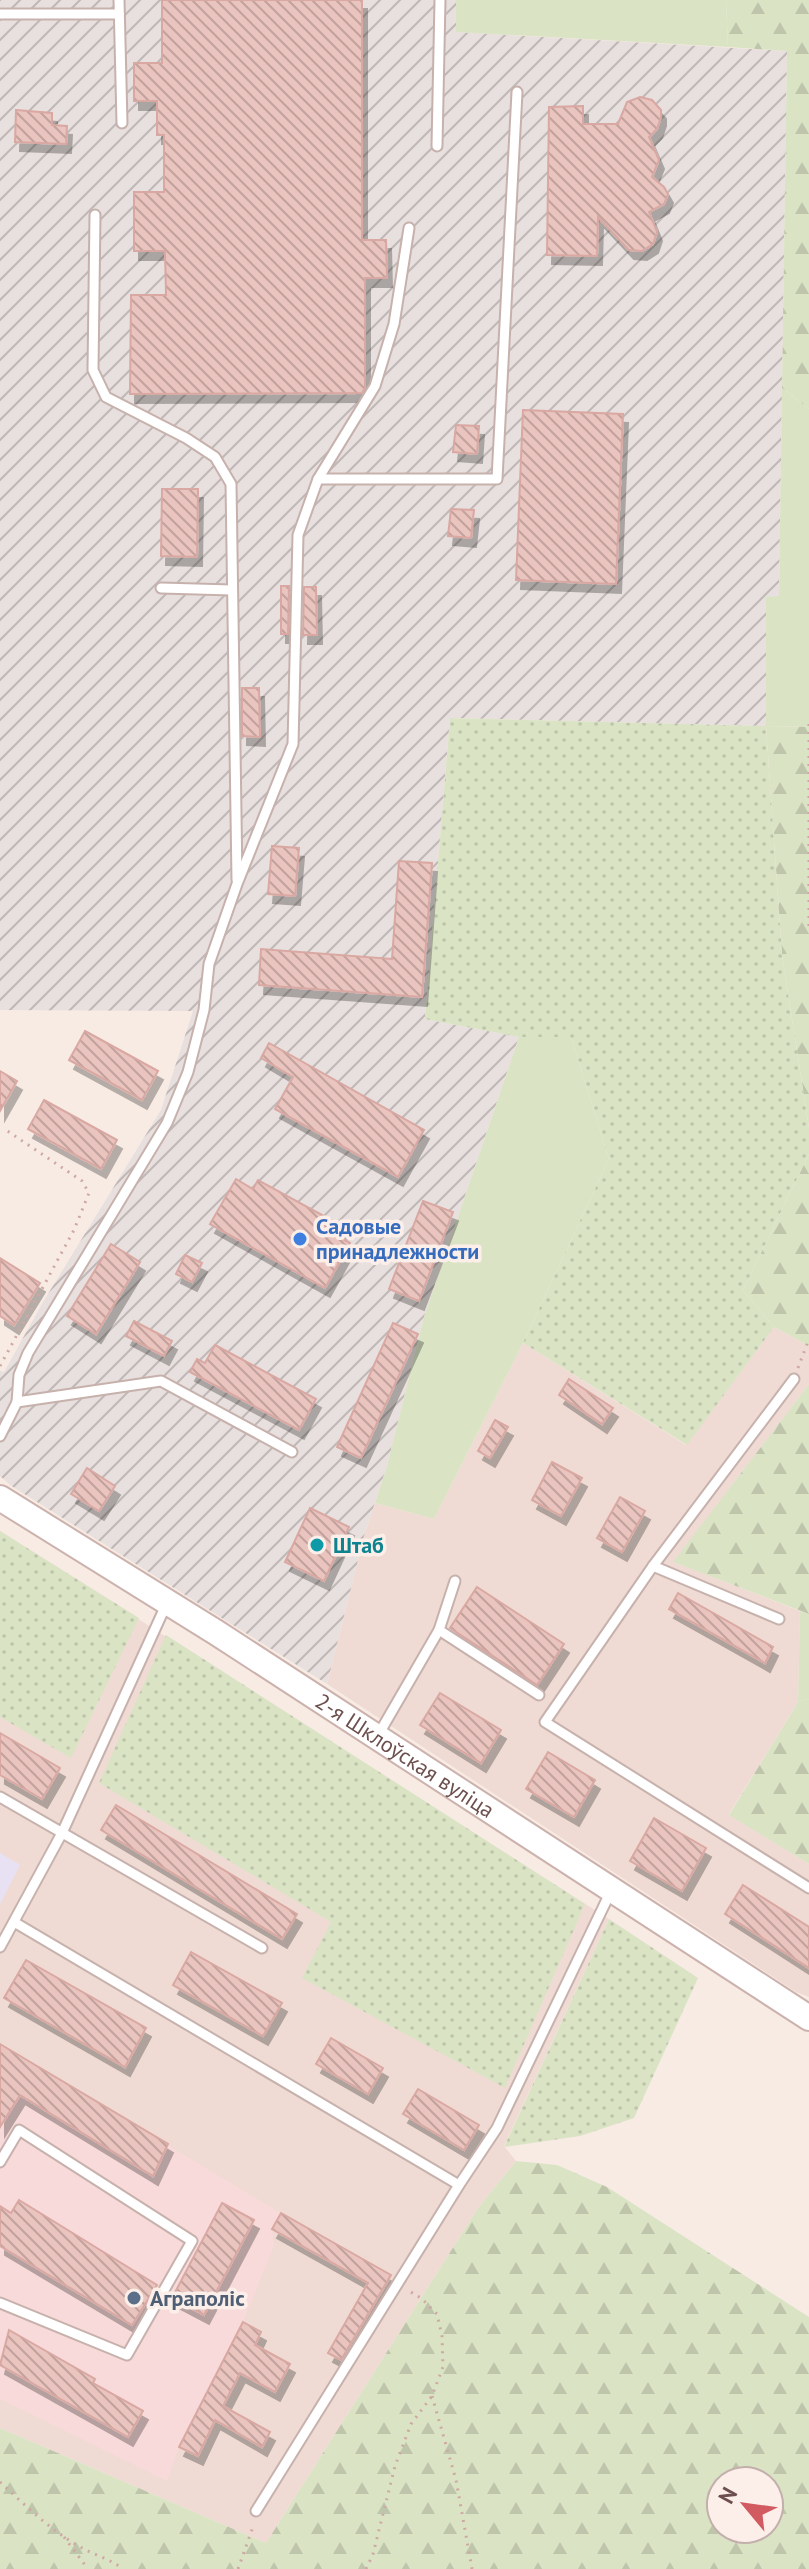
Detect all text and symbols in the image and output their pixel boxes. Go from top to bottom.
place label: Садовые принадлежности [316,1212,479,1265]
marker: Садовые принадлежности [291,1230,309,1248]
place label: Штаб [333,1531,384,1559]
marker: Штаб [308,1536,326,1554]
street label: 2-я Шклоўская вуліца [310,1687,500,1824]
place label: Аграполіс [150,2284,245,2312]
marker: Аграполіс [125,2289,143,2307]
north arrow [705,2465,785,2545]
text: N [712,2482,743,2508]

